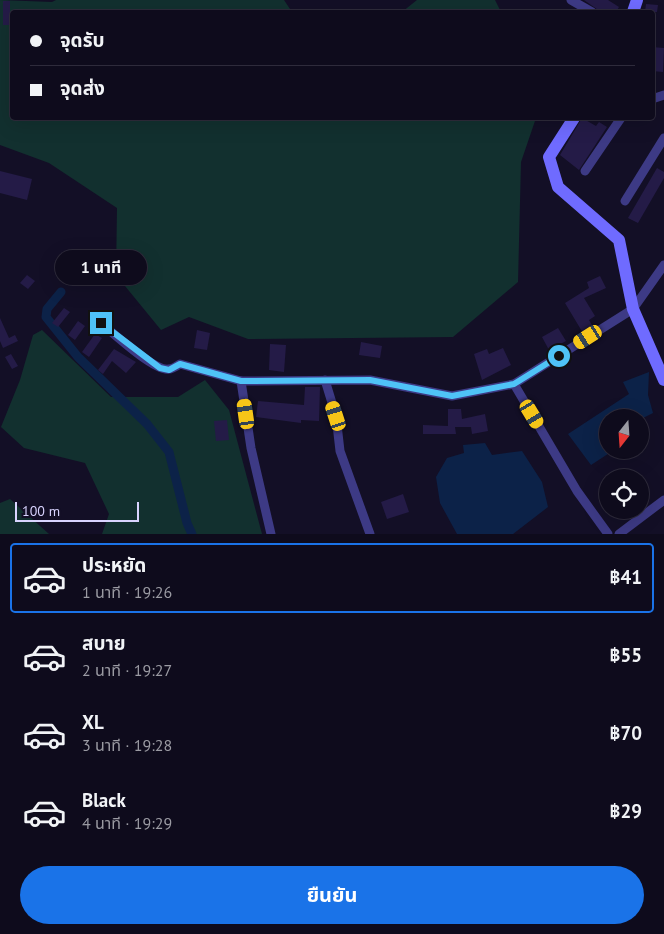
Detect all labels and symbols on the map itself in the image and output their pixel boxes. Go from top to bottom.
callout: 1 นาที [55,250,147,286]
route end [90,312,112,334]
car [571,323,604,351]
route start [548,345,570,367]
car [517,397,546,431]
car [236,398,255,430]
car [324,399,347,433]
north arrow [599,409,649,459]
scale bar [15,499,139,522]

